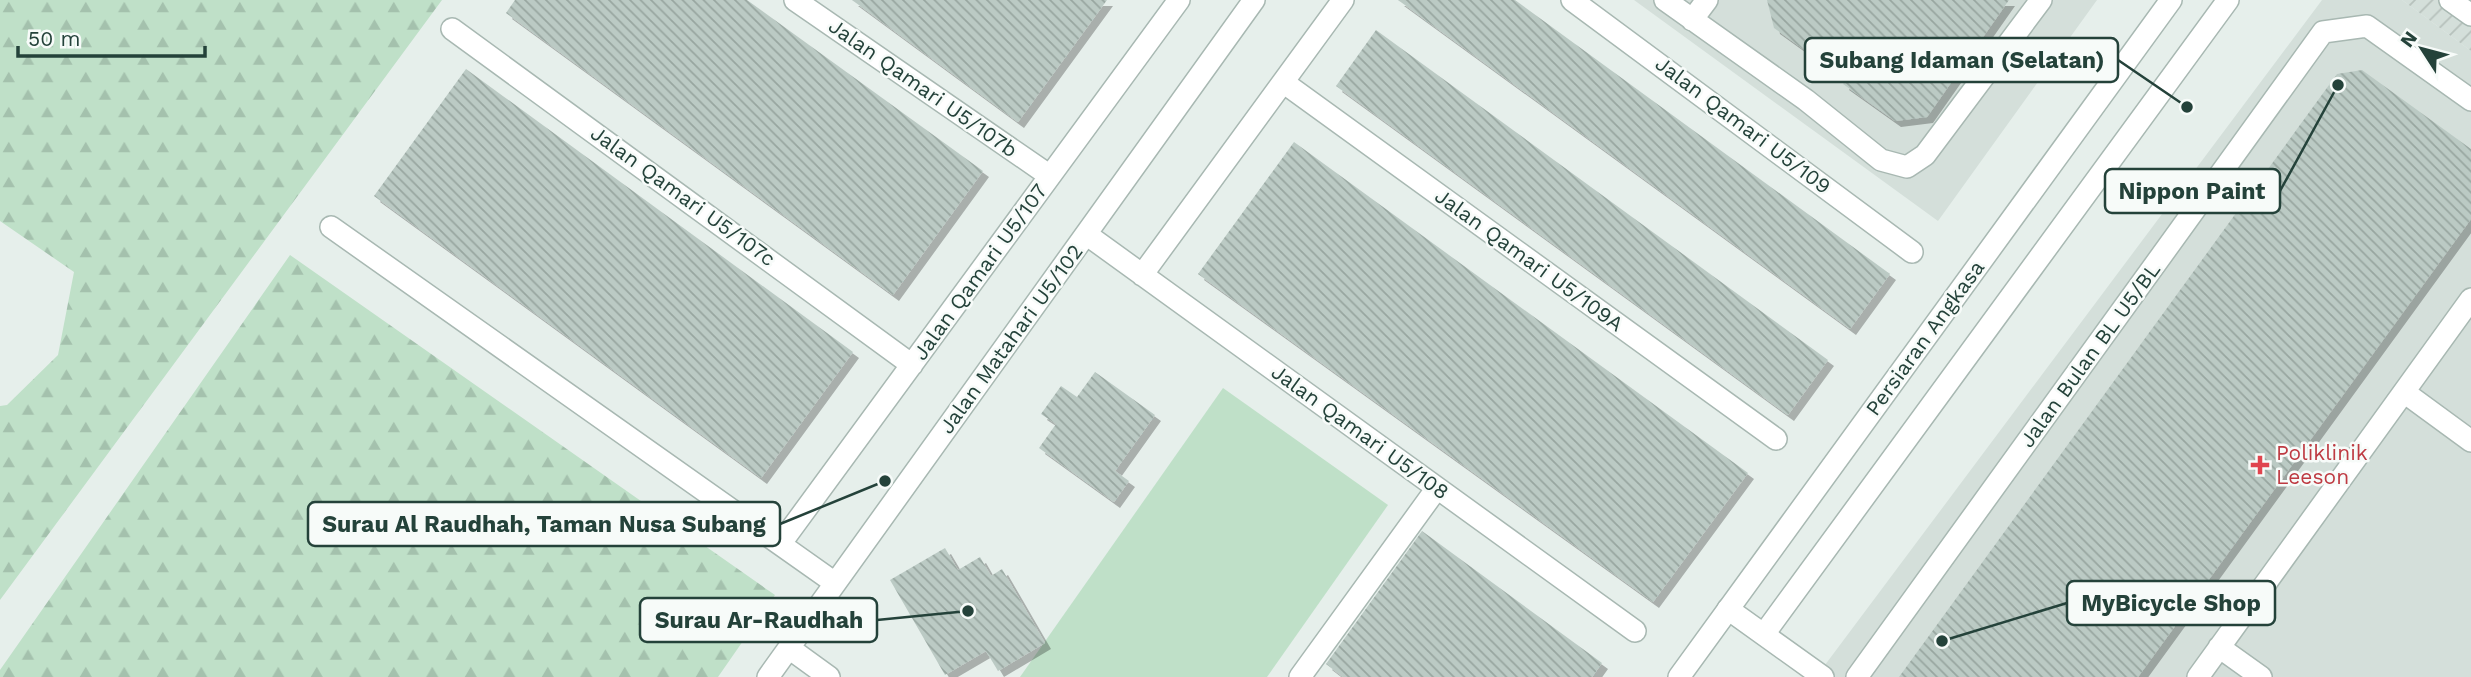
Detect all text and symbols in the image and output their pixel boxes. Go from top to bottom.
street label: Jalan Qamari U5/107b [824,13,1023,162]
scale bar [18,14,205,58]
north arrow [2387,14,2457,84]
text: 50 m [28,26,80,51]
text: N [2395,27,2422,52]
callout: Subang Idaman (Selatan) [1805,38,2118,82]
text: Subang Idaman (Selatan) [1820,47,2104,74]
street label: Jalan Qamari U5/109 [1651,50,1836,199]
street label: Jalan Qamari U5/107c [586,120,781,271]
callout: Nippon Paint [2105,169,2280,213]
text: Nippon Paint [2119,178,2265,205]
street label: Jalan Qamari U5/107 [907,179,1052,365]
street label: Jalan Qamari U5/109A [1430,183,1628,336]
street label: Jalan Matahari U5/102 [934,239,1088,438]
street label: Persiaran Angkasa [1860,255,1989,420]
street label: Jalan Bulan BL U5/BL [2014,257,2165,452]
street label: Jalan Qamari U5/108 [1267,359,1454,504]
place label: Poliklinik Leeson [2276,440,2368,489]
marker: Poliklinik Leeson [2250,455,2270,475]
callout: Surau Al Raudhah, Taman Nusa Subang [308,502,780,546]
text: Surau Al Raudhah, Taman Nusa Subang [322,511,766,538]
callout: MyBicycle Shop [2067,581,2275,625]
text: MyBicycle Shop [2081,590,2261,617]
callout: Surau Ar-Raudhah [640,598,877,642]
text: Surau Ar-Raudhah [655,607,863,634]

